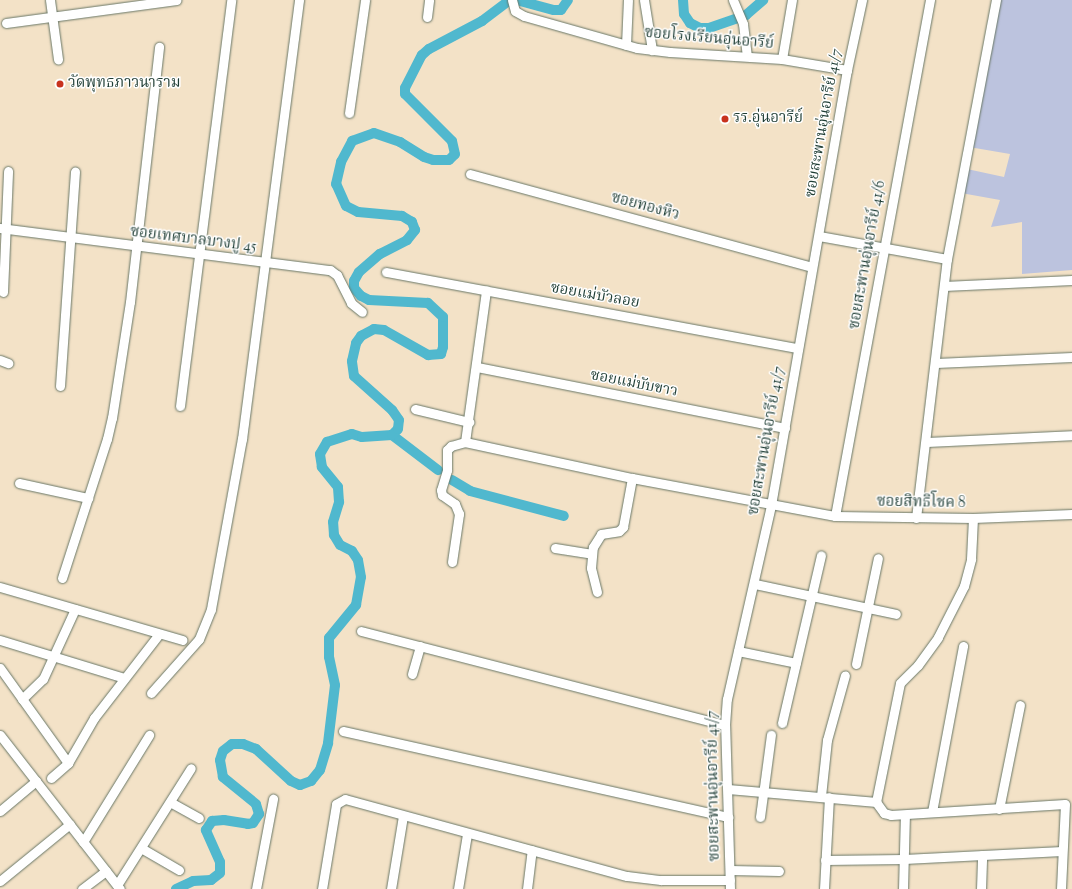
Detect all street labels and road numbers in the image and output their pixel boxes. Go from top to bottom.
street label: ซอยโรงเรียนอุ่นอารีย์ [643,24,775,54]
street label: ซอยสะพานอุ่นอารีย์ 41/7 [802,47,846,199]
street label: ซอยสะพานอุ่นอารีย์ 41/6 [846,179,890,331]
street label: ซอยทองหิว [609,189,681,225]
street label: ซอยเทศบาลบางปู 45 [129,223,257,257]
street label: ซอยแม่บัวลอย [549,279,641,313]
street label: ซอยสะพานอุ่นอารีย์ 41/7 [745,365,789,517]
street label: ซอยแม่บับขาว [589,367,679,401]
street label: ซอยสิทธิโชค 8 [876,493,966,513]
street label: ซอยสะพานอุ่นอารีย์ 41/7 [704,710,724,862]

